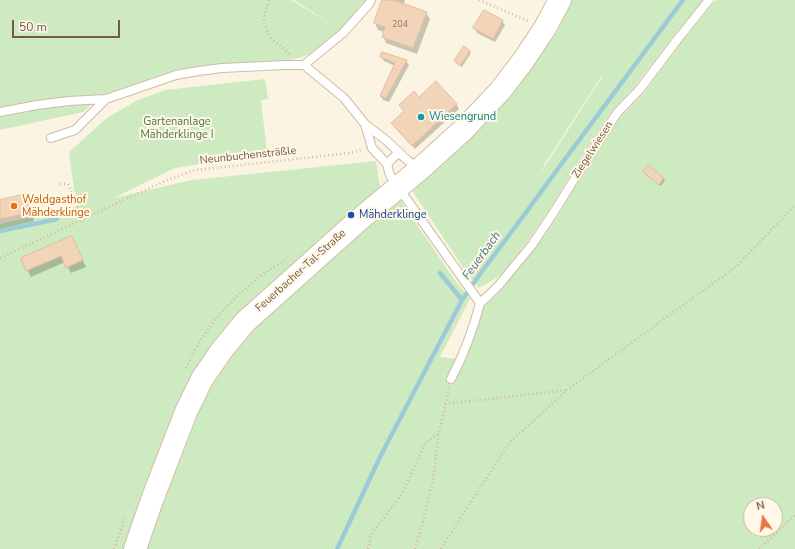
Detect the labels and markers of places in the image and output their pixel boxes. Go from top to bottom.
place label: Wiesengrund [429,110,496,124]
marker: Wiesengrund [416,112,426,122]
place label: Waldgasthof Mähderklinge [22,193,90,219]
marker: Waldgasthof Mähderklinge [9,201,19,211]
place label: Mähderklinge [359,208,427,222]
marker: Mähderklinge [346,210,356,220]

